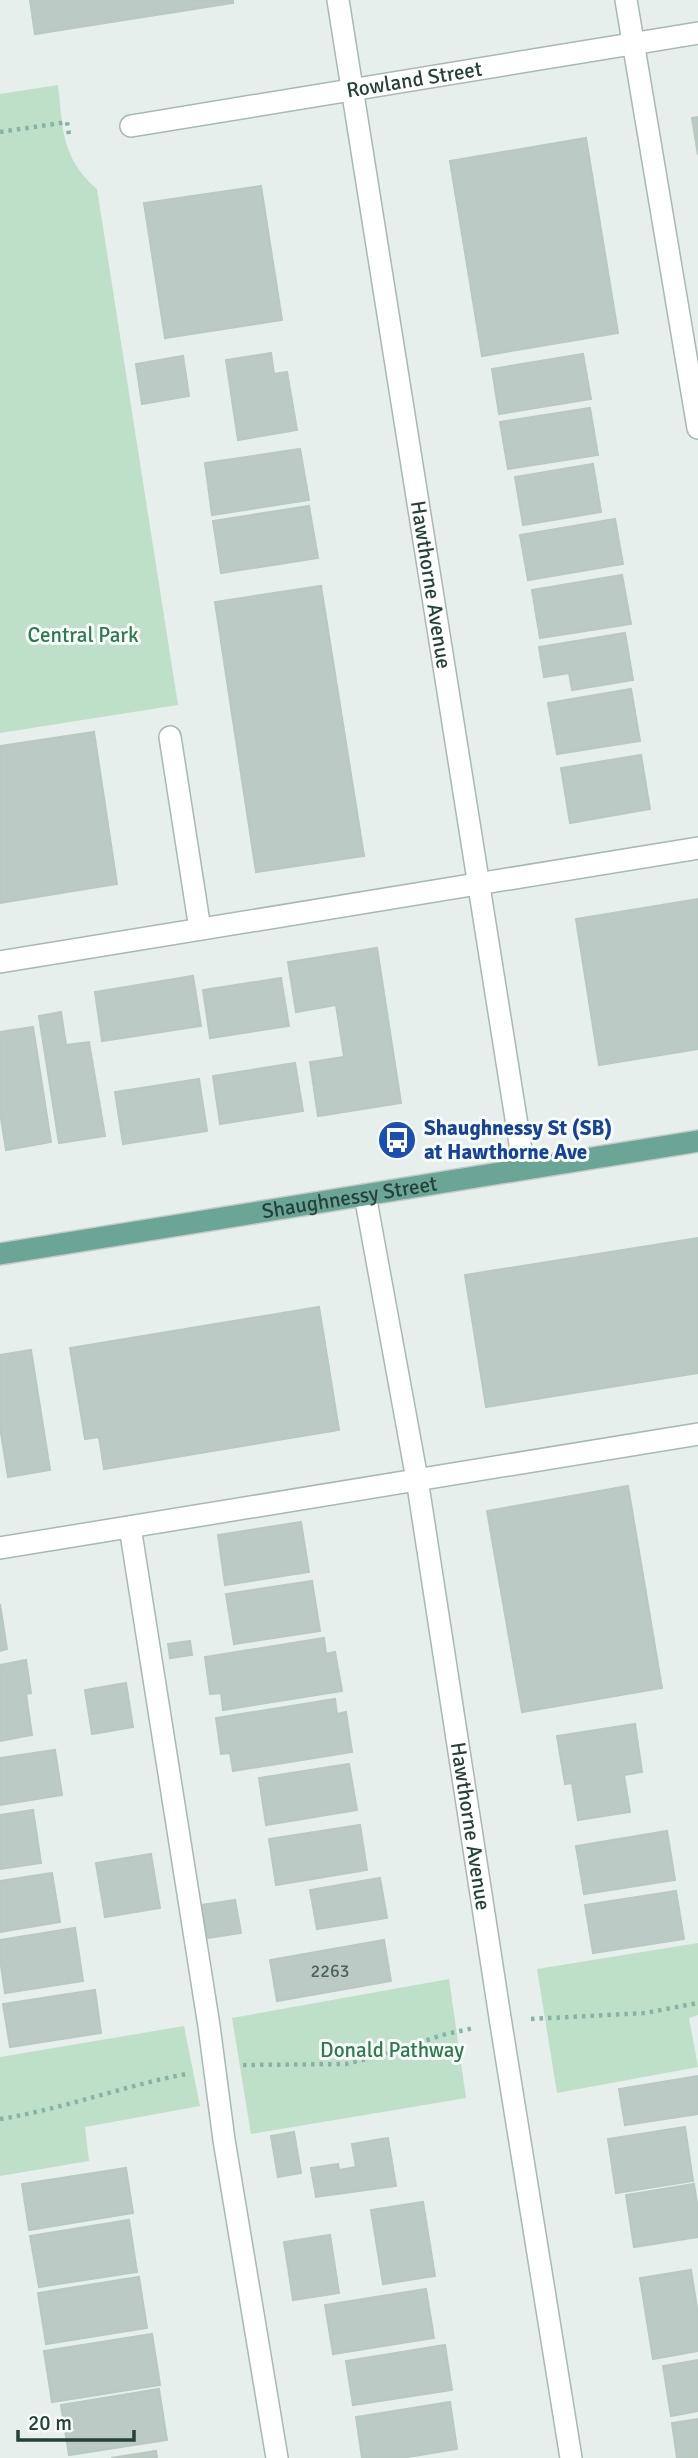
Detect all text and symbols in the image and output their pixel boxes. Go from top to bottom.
street label: Rowland Street [344,56,484,103]
street label: Hawthorne Avenue [405,499,457,671]
park label: Central Park [27,622,139,648]
place label: Shaughnessy St (SB) at Hawthorne Ave [424,1115,612,1165]
bus stop icon: Shaughnessy St (SB) at Hawthorne Ave [376,1119,418,1161]
street label: Shaughnessy Street [260,1170,439,1224]
street label: Hawthorne Avenue [445,1740,496,1912]
house number: 2263 [311,1960,349,1982]
park label: Donald Pathway [320,2037,464,2063]
scale bar [18,2398,133,2442]
text: 20 m [28,2410,72,2436]

